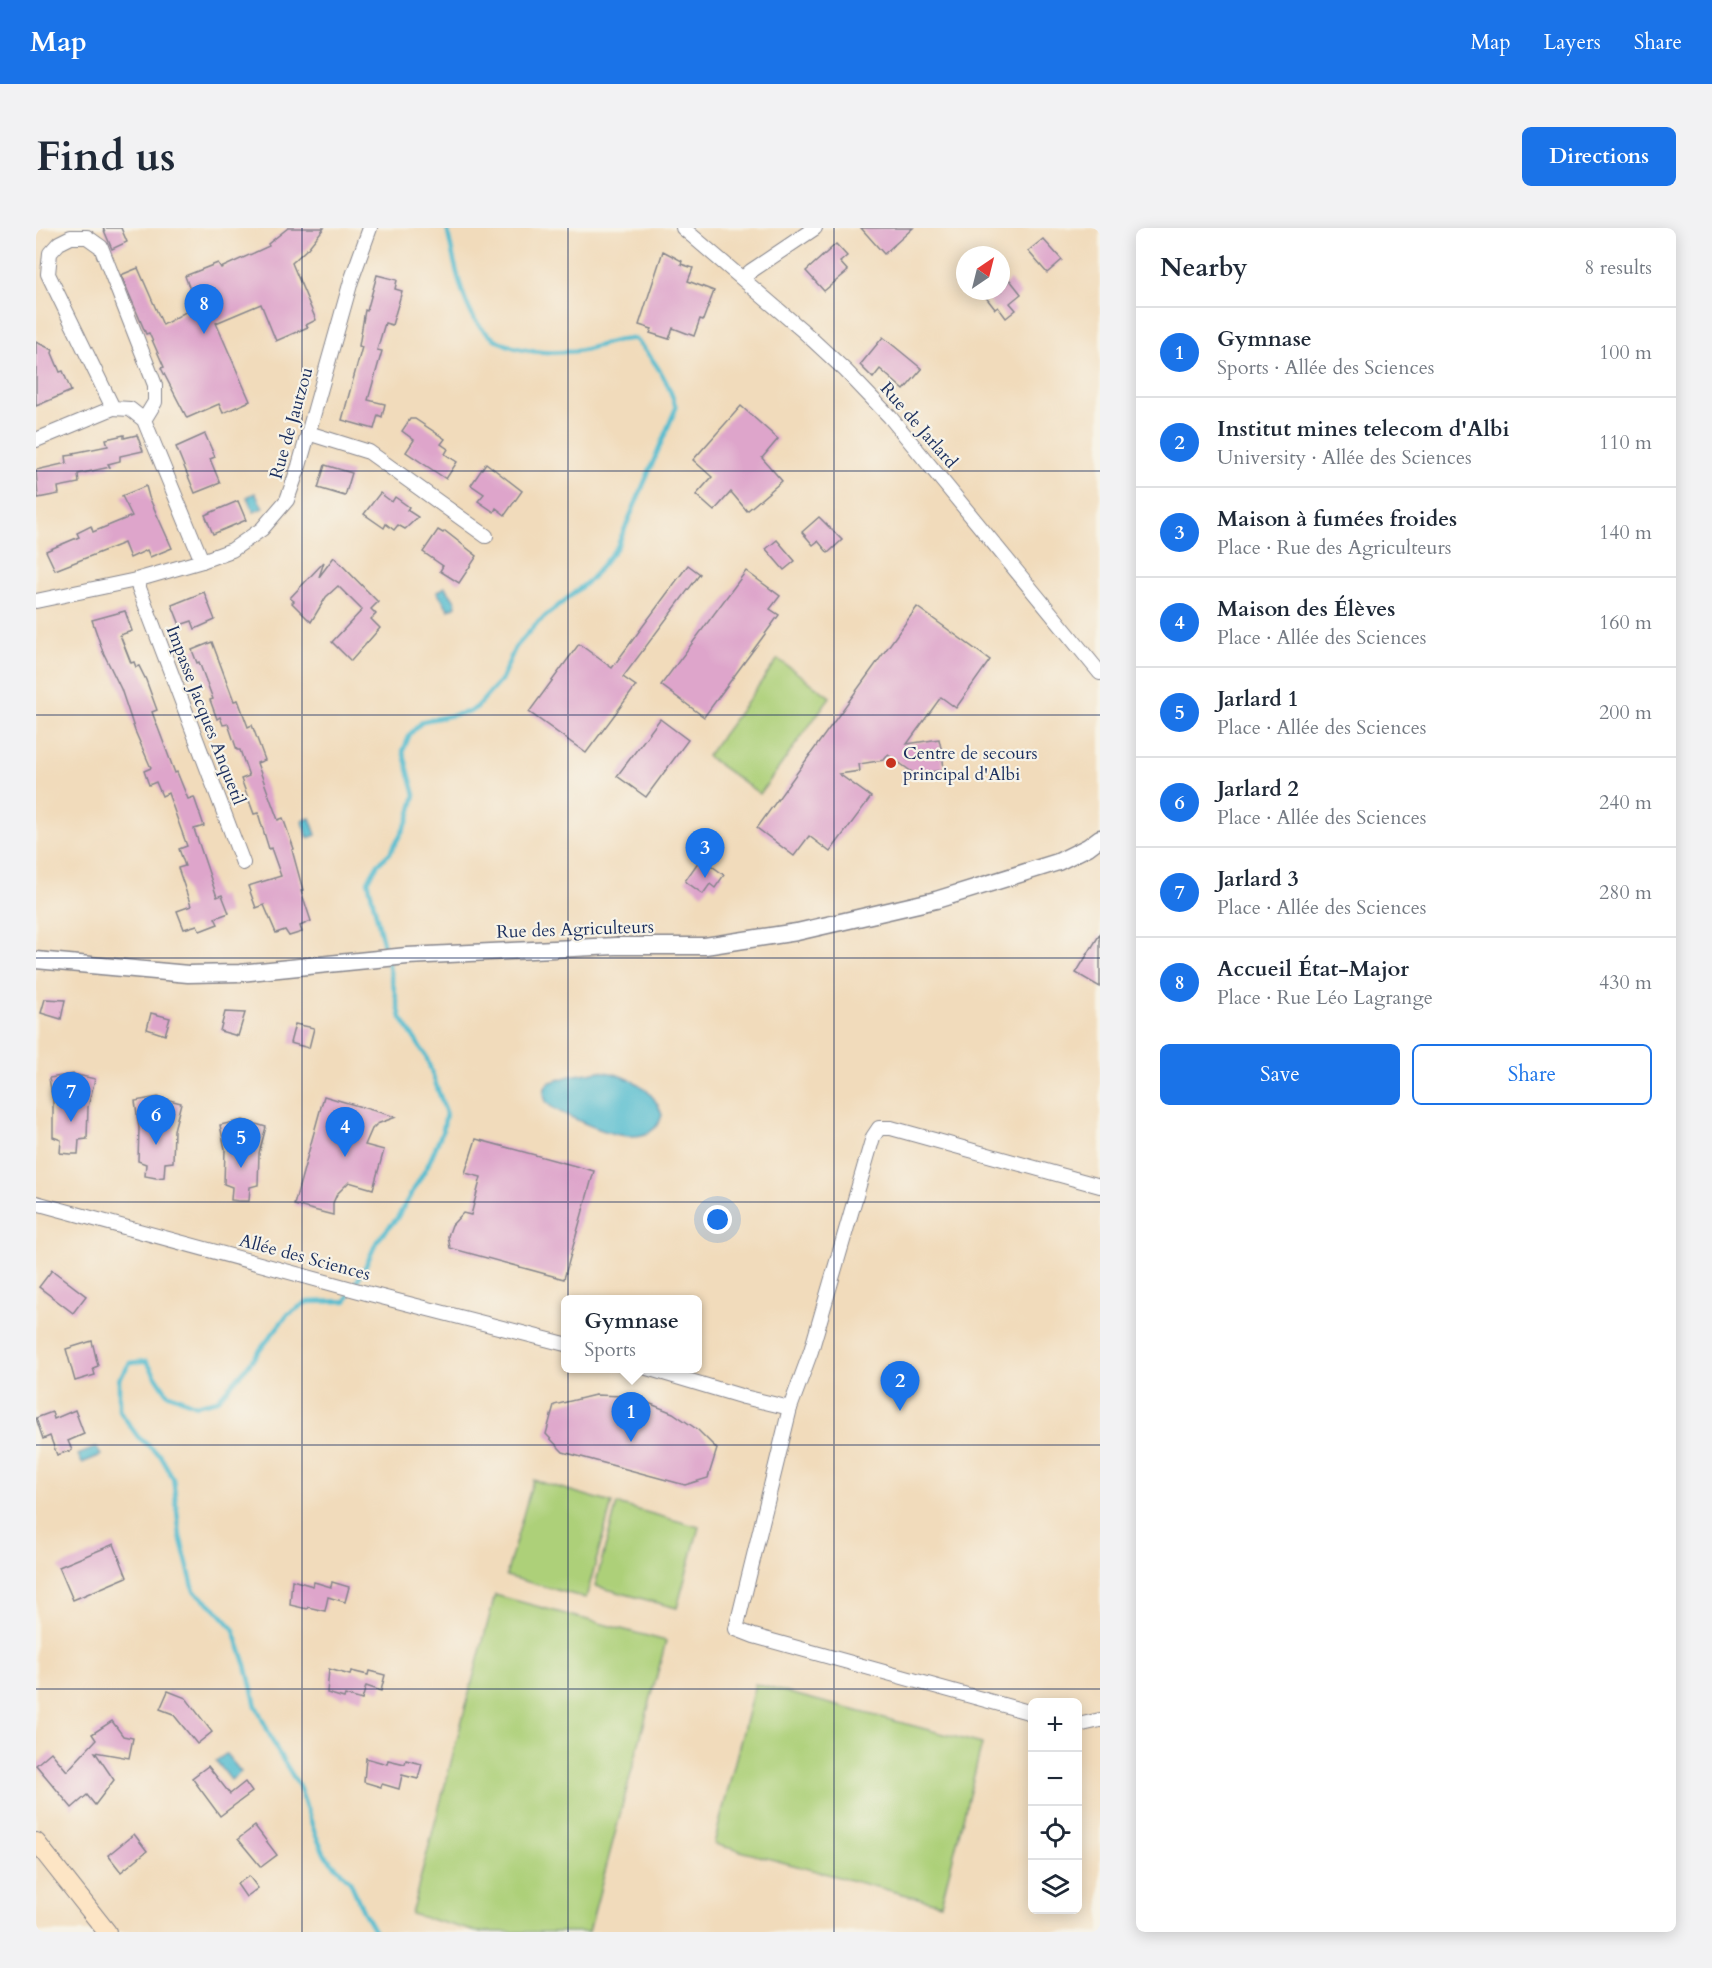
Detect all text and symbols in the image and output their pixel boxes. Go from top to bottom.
text: Map [30,23,87,61]
text: Map [1471,28,1511,57]
text: Layers [1544,28,1601,57]
text: Share [1634,28,1682,57]
button: Directions [1522,127,1676,186]
text: Find us [36,128,176,185]
north arrow [956,246,1010,300]
text: Nearby [1160,250,1248,285]
text: 8 results [1584,254,1652,281]
pin: 8 [184,285,224,334]
text: Gymnase [1217,324,1312,354]
text: 1 [1174,339,1185,366]
text: 100 m [1599,339,1652,366]
text: Sports · Allée des Sciences [1217,354,1434,381]
street label: Rue de Jautzou [264,364,319,482]
street label: Rue de Jarlard [874,377,963,474]
text: Institut mines telecom d'Albi [1217,414,1510,444]
text: 2 [1174,429,1185,456]
text: 110 m [1599,429,1652,456]
text: University · Allée des Sciences [1217,444,1472,471]
text: Maison à fumées froides [1217,504,1457,534]
text: 3 [1174,519,1185,546]
text: 140 m [1599,519,1652,546]
text: Place · Rue des Agriculteurs [1217,534,1452,561]
text: Maison des Élèves [1217,594,1395,624]
text: 4 [1174,609,1185,636]
text: 160 m [1599,609,1652,636]
street label: Impasse Jacques Anquetil [160,622,251,809]
text: Place · Allée des Sciences [1217,624,1426,651]
text: Jarlard 1 [1217,684,1299,714]
text: 5 [1174,699,1185,726]
text: 200 m [1599,699,1652,726]
text: Place · Allée des Sciences [1217,714,1426,741]
place label: Centre de secours principal d'Albi [903,741,1038,787]
marker: Centre de secours principal d'Albi [884,756,898,770]
text: Jarlard 2 [1217,774,1299,804]
text: 6 [1174,789,1185,816]
text: 240 m [1599,789,1652,816]
text: Place · Allée des Sciences [1217,804,1426,831]
pin: 3 [686,828,724,878]
text: Jarlard 3 [1217,864,1299,894]
text: 7 [1174,879,1185,906]
text: 280 m [1599,879,1652,906]
text: Place · Allée des Sciences [1217,894,1426,921]
street label: Rue des Agriculteurs [496,914,654,945]
text: Accueil État-Major [1217,954,1409,984]
text: 8 [1174,969,1185,996]
text: 430 m [1599,969,1652,996]
text: Place · Rue Léo Lagrange [1217,984,1433,1011]
button: Save [1160,1044,1400,1105]
button: Share [1412,1044,1652,1105]
pin: 7 [51,1072,90,1122]
pin: 6 [136,1096,176,1145]
pin: 4 [326,1108,364,1157]
pin: 5 [222,1118,260,1168]
your location [703,1205,732,1234]
street label: Allée des Sciences [237,1228,373,1287]
popup [561,1295,702,1373]
text: Gymnase [584,1306,679,1336]
text: Sports [584,1336,636,1363]
pin: 2 [880,1362,920,1411]
pin: 1 [612,1392,650,1442]
map controls [1028,1698,1082,1914]
button: + [1028,1698,1082,1752]
button: − [1028,1752,1082,1806]
button: locate [1028,1806,1082,1860]
button: layers [1028,1860,1082,1914]

